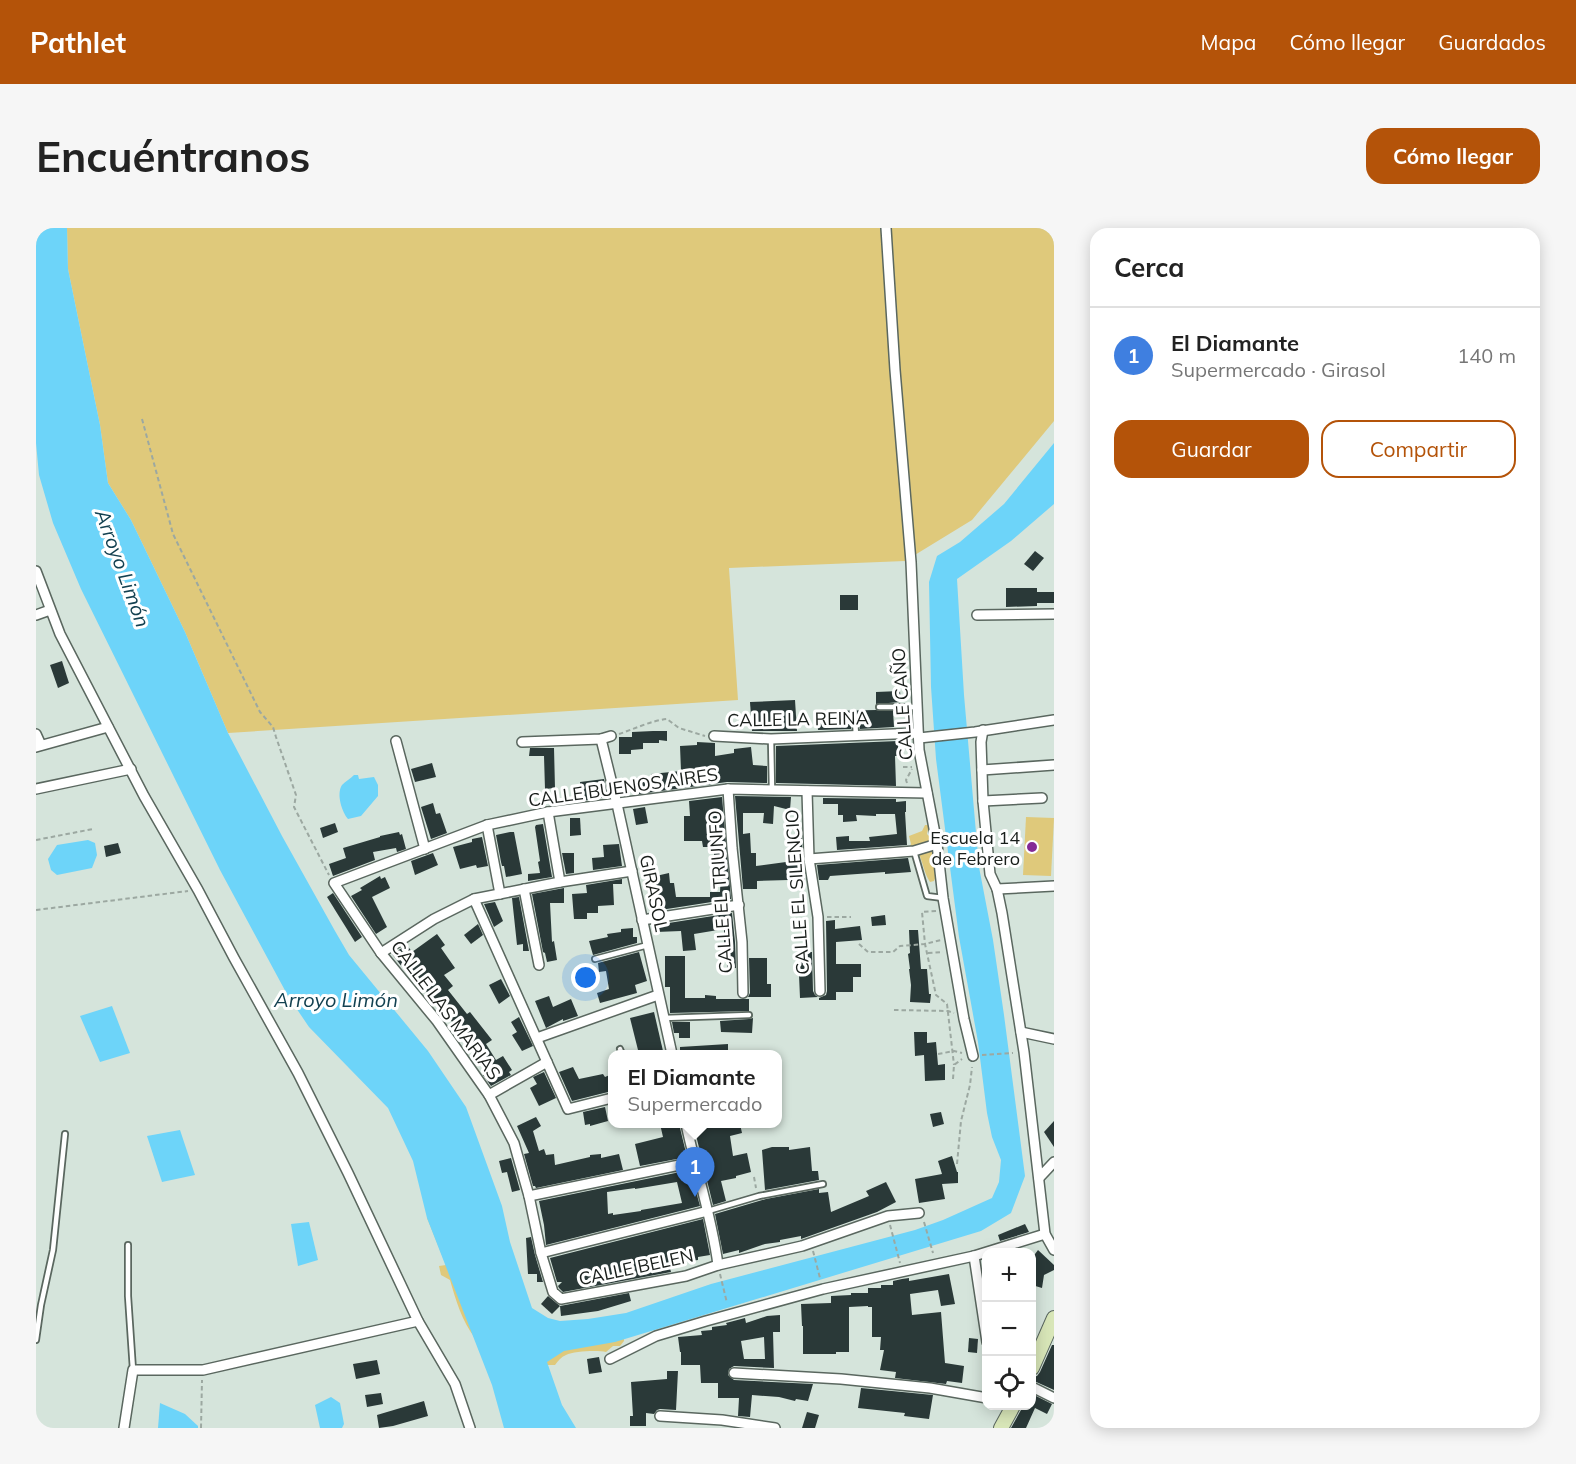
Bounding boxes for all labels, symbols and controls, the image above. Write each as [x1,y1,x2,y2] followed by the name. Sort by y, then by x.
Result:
[30,25,126,60] text: Pathlet
[1201,29,1256,55] text: Mapa
[1289,29,1405,55] text: Cómo llegar
[1438,29,1546,55] text: Guardados
[1366,128,1540,184] button: Cómo llegar
[36,130,310,183] text: Encuéntranos
[1114,251,1184,284] text: Cerca
[1171,329,1299,357] text: El Diamante
[1128,343,1140,368] text: 1
[1457,343,1516,368] text: 140 m
[1171,357,1386,382] text: Supermercado · Girasol
[1114,420,1309,478] button: Guardar
[1321,420,1516,478] button: Compartir
[90,505,156,630] water label: Arroyo Limón
[887,647,917,761] street label: CALLE CAÑO
[727,706,869,732] street label: CALLE LA REINA
[527,762,719,812] street label: CALLE BUENOS AIRES
[780,808,814,976] street label: CALLE EL SILENCIO
[703,810,737,974] street label: CALLE EL TRIUNFO
[930,826,1020,870] place label: Escuela 14 de Febrero
[1025,840,1039,854] marker: Escuela 14 de Febrero
[635,852,673,934] street label: GIRASOL
[386,936,506,1084] street label: CALLE LAS MARIAS
[571,963,600,992] your location
[273,987,398,1012] water label: Arroyo Limón
[608,1050,782,1128] popup
[628,1063,756,1091] text: El Diamante
[628,1091,762,1116] text: Supermercado
[676,1148,714,1197] pin: 1
[576,1244,696,1290] street label: CALLE BELEN
[982,1248,1036,1410] map controls
[982,1248,1036,1302] button: +
[982,1302,1036,1356] button: −
[982,1356,1036,1410] button: locate

